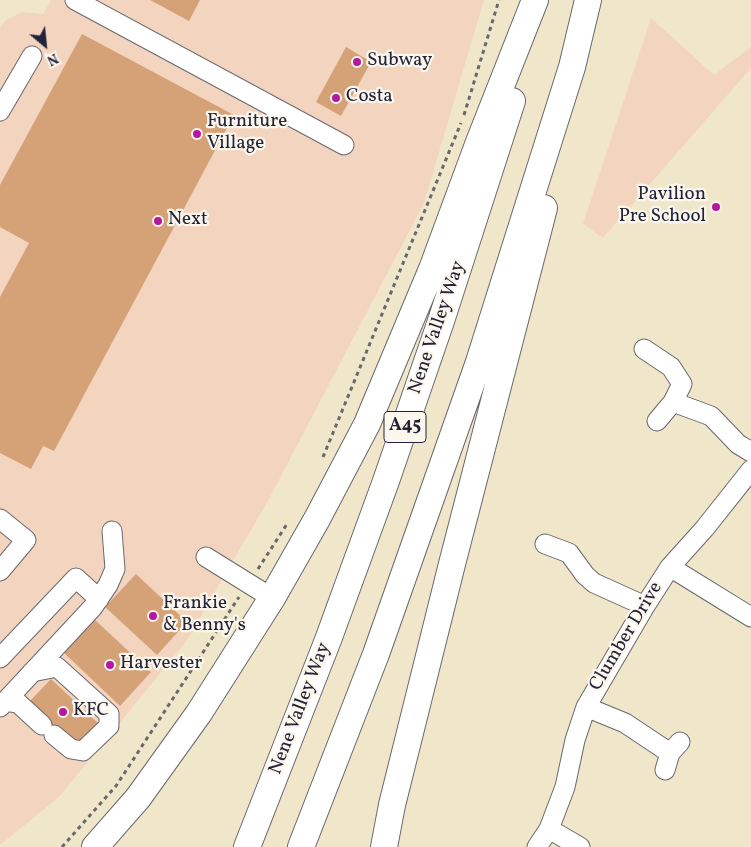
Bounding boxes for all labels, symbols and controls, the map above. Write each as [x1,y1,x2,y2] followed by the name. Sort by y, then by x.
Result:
[20,20,70,70] north arrow
[43,48,61,69] text: N
[367,51,432,73] place label: Subway
[351,56,363,68] marker: Subway
[346,87,393,109] place label: Costa
[330,92,342,104] marker: Costa
[207,112,287,156] place label: Furniture Village
[191,128,203,140] marker: Furniture Village
[619,185,706,229] place label: Pavilion Pre School
[710,201,722,213] marker: Pavilion Pre School
[168,210,208,232] place label: Next
[152,215,164,227] marker: Next
[405,258,471,398] street label: Nene Valley Way
[384,412,426,442] road number: A45
[586,578,668,696] street label: Clumber Drive
[163,594,246,638] place label: Frankie & Benny's
[147,610,159,622] marker: Frankie & Benny's
[265,640,337,778] street label: Nene Valley Way
[120,654,202,676] place label: Harvester
[104,659,116,671] marker: Harvester
[73,701,109,723] place label: KFC
[57,706,69,718] marker: KFC

